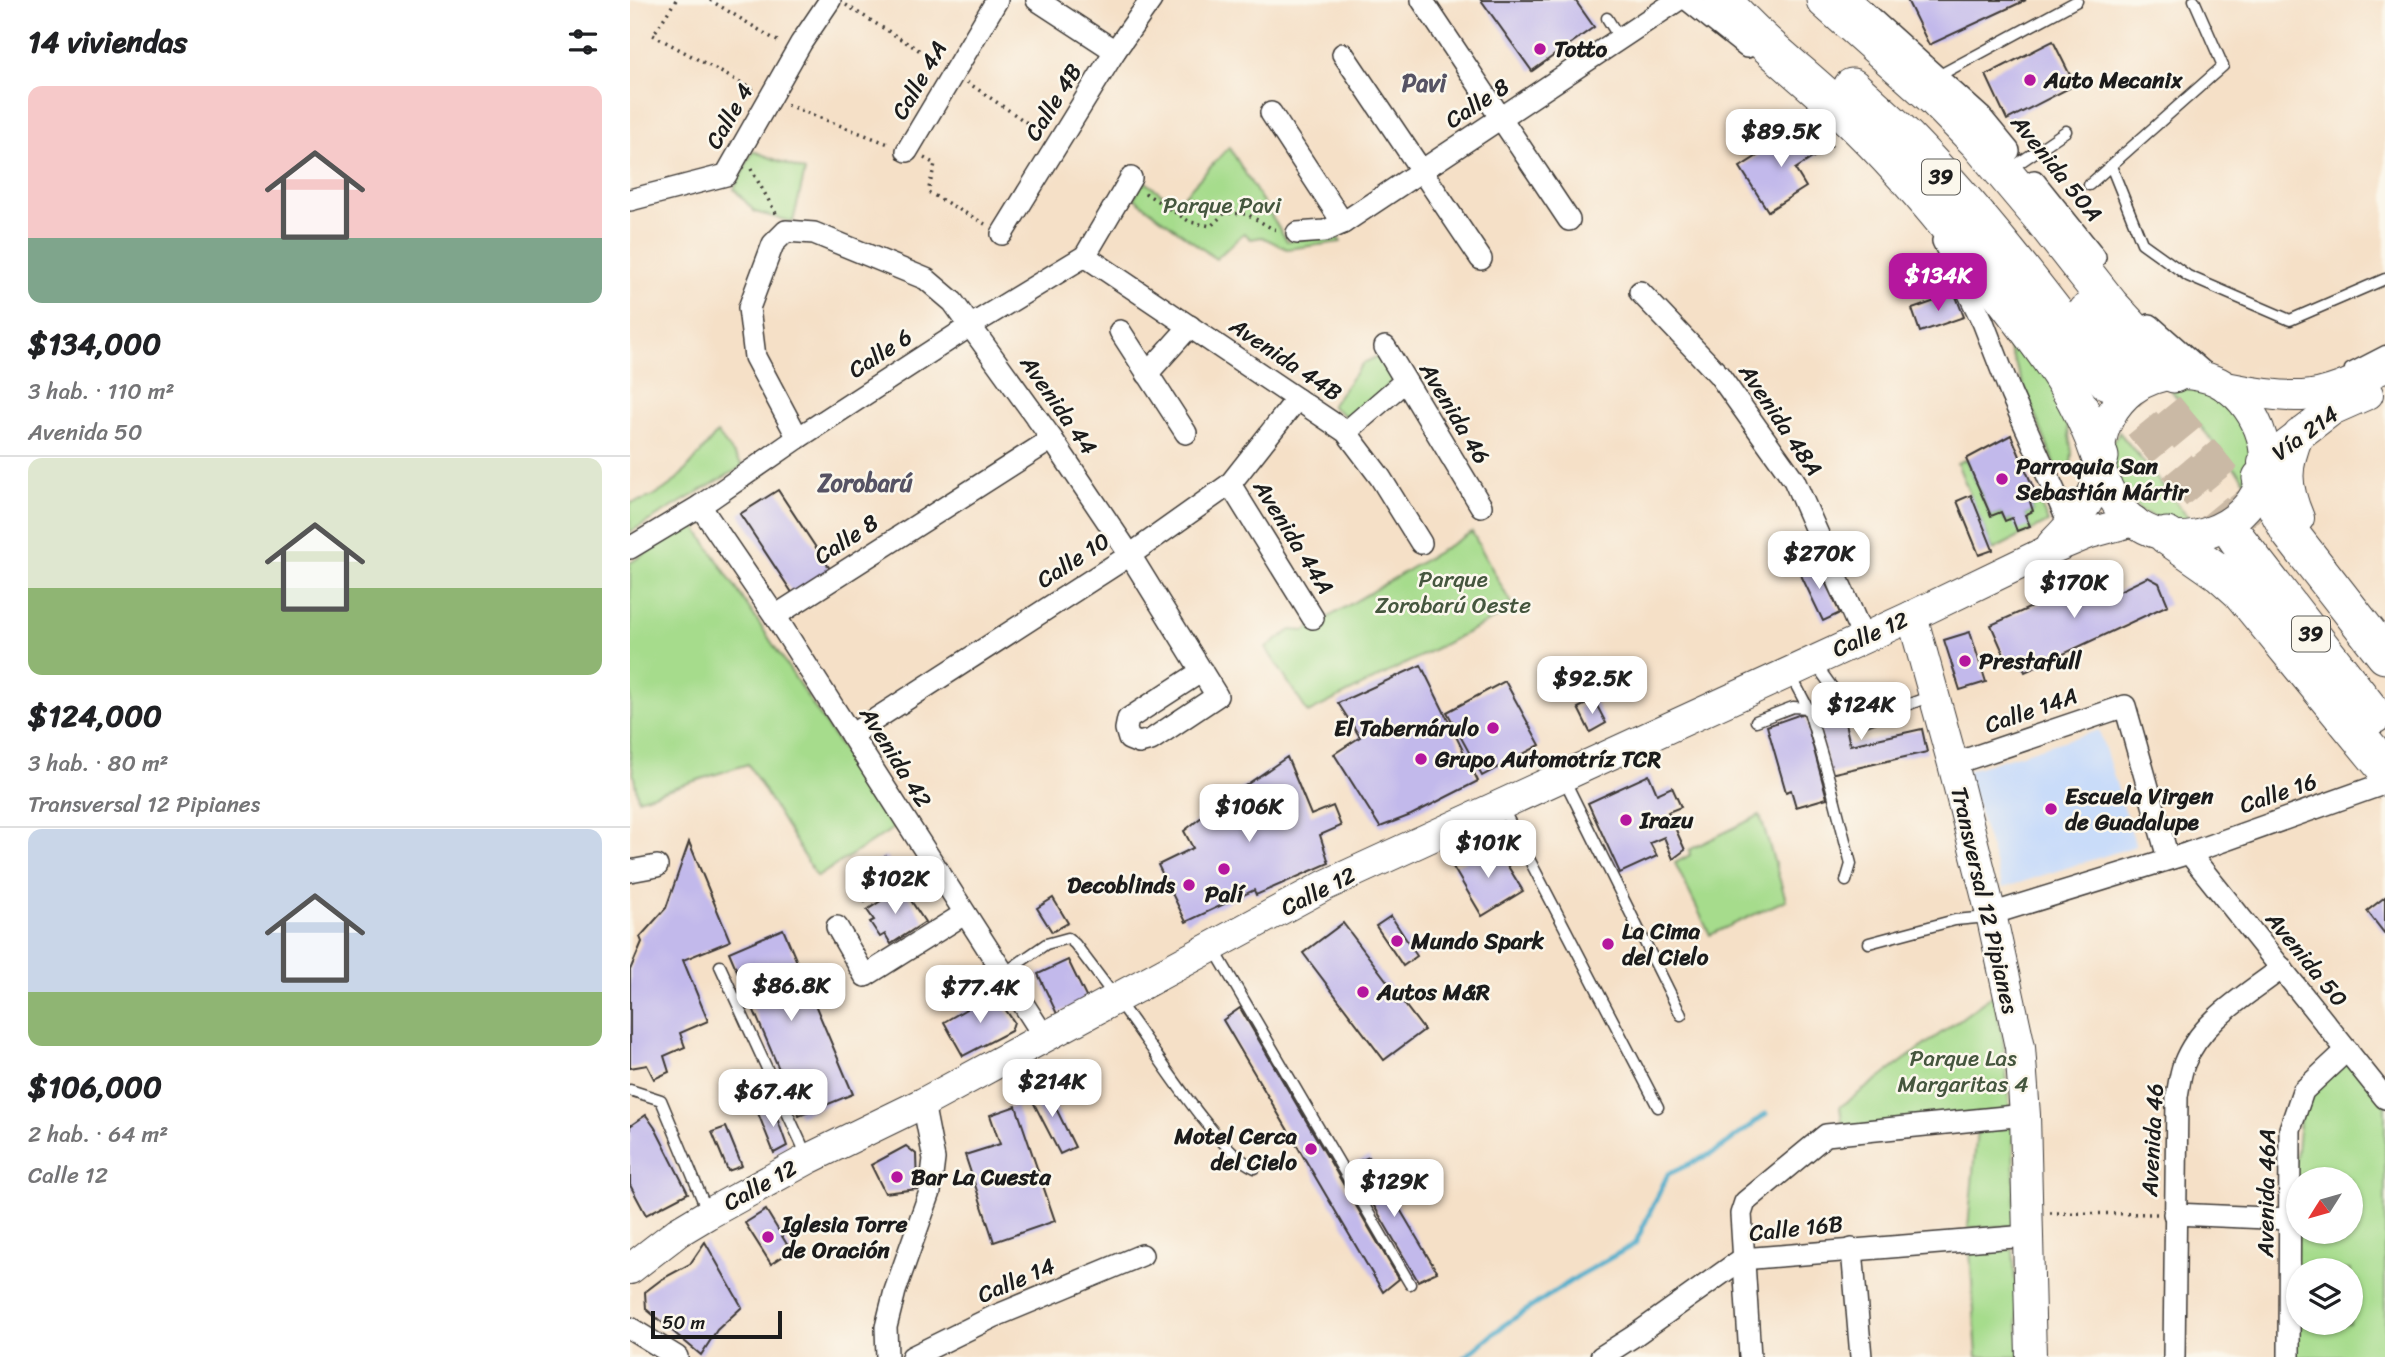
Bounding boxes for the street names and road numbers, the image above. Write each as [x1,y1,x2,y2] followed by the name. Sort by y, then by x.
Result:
[880,33,959,128] street label: Calle 4A
[1013,55,1094,149] street label: Calle 4B
[1436,67,1518,140] street label: Calle 8
[694,75,765,157] street label: Calle 4
[1999,104,2113,232] street label: Avenida 50A
[1922,160,1960,194] road number: 39
[1220,306,1351,413] street label: Avenida 44B
[840,317,921,390] street label: Calle 6
[1008,346,1108,464] street label: Avenida 44
[1407,353,1501,472] street label: Avenida 46
[1727,354,1834,485] street label: Avenida 48A
[2263,395,2348,472] street label: Vía 214
[1241,470,1345,603] street label: Avenida 44A
[805,503,887,576] street label: Calle 8
[1028,521,1118,600] street label: Calle 10
[1825,599,1915,669] street label: Calle 12
[2292,616,2330,652] road number: 39
[1979,675,2083,746] street label: Calle 14A
[848,697,943,816] street label: Avenida 42
[2234,761,2323,826] street label: Calle 16
[1938,782,2031,1018] street label: Transversal 12 Pipianes
[1273,855,1363,928] street label: Calle 12
[2254,901,2359,1017] street label: Avenida 50
[2129,1082,2176,1199] street label: Avenida 46
[2245,1128,2288,1259] street label: Avenida 46A
[715,1148,805,1223] street label: Calle 12
[1747,1203,1845,1254] street label: Calle 16B
[971,1246,1062,1315] street label: Calle 14

